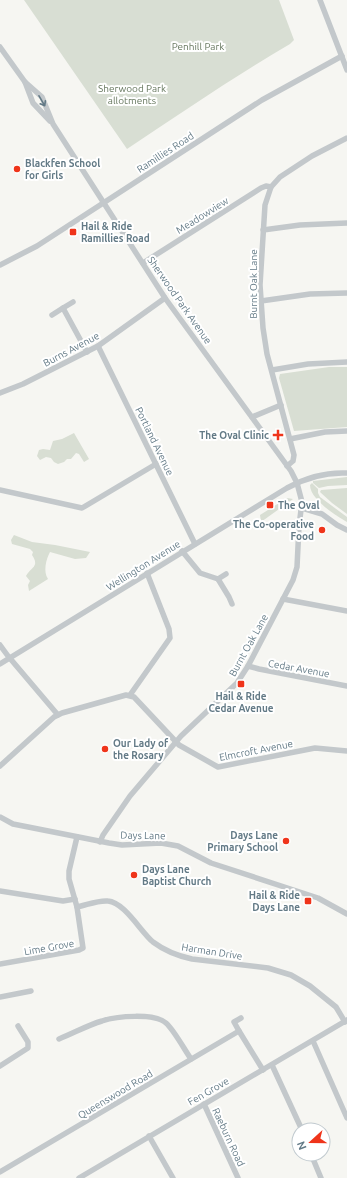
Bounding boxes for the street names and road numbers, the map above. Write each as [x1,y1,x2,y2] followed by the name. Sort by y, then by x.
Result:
[135,130,196,175] street label: Ramillies Road
[174,195,231,236] street label: Meadowview
[248,249,259,319] street label: Burnt Oak Lane
[145,255,214,346] street label: Sherwood Park Avenue
[41,330,101,369] street label: Burns Avenue
[133,405,176,477] street label: Portland Avenue
[104,538,182,593] street label: Wellington Avenue
[227,612,270,678] street label: Burnt Oak Lane
[267,658,331,679] street label: Cedar Avenue
[218,738,294,763] street label: Elmcroft Avenue
[120,830,166,841] street label: Days Lane
[23,938,75,957] street label: Lime Grove
[181,941,243,962] street label: Harman Drive
[76,1068,155,1121] street label: Queenswood Road
[186,1075,231,1108] street label: Fen Grove
[210,1106,247,1168] street label: Raeburn Road

